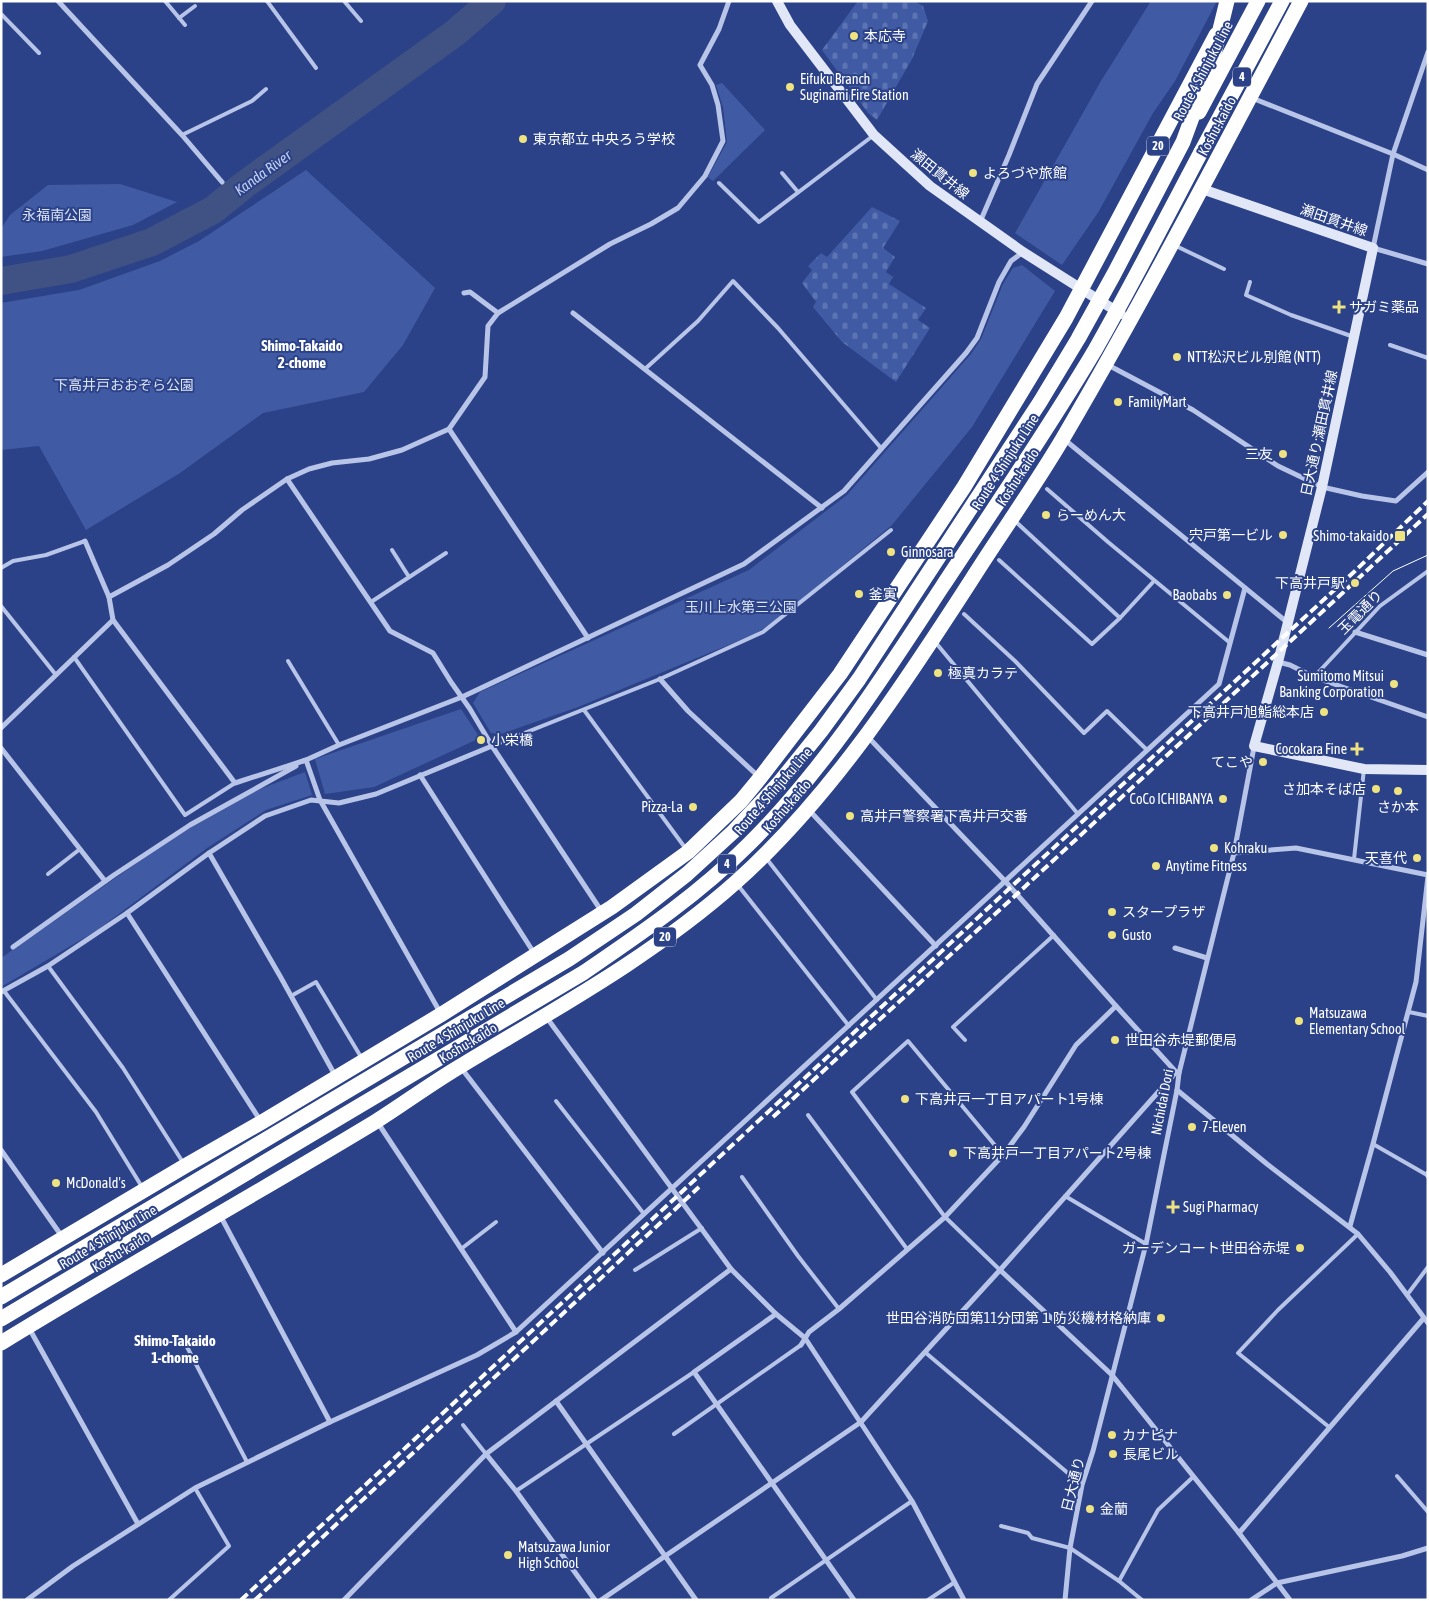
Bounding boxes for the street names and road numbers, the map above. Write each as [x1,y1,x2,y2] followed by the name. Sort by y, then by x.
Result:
[1170,19,1236,123] street label: Route 4 Shinjuku Line
[1233,68,1251,86] road number: 4
[1195,94,1239,158] street label: Koshu-kaido
[1147,136,1169,156] road number: 20
[908,146,972,202] street label: 瀬田貫井線
[1298,201,1370,239] street label: 瀬田貫井線
[1298,368,1340,498] street label: 日大通り;瀬田貫井線
[968,411,1042,513] street label: Route 4 Shinjuku Line
[994,446,1042,508] street label: Koshu-kaido
[1335,587,1385,637] street label: 玉電通り
[731,744,815,838] street label: Route 4 Shinjuku Line
[760,777,814,835] street label: Koshu-kaido
[718,854,736,874] road number: 4
[654,928,676,946] road number: 20
[405,995,507,1065] street label: Route 4 Shinjuku Line
[436,1020,500,1066] street label: Koshu-kaido
[1148,1068,1176,1136] street label: Nichidai Dori
[57,1202,159,1272] street label: Route 4 Shinjuku Line
[89,1229,153,1275] street label: Koshu-kaido
[1058,1455,1088,1513] street label: 日大通り

